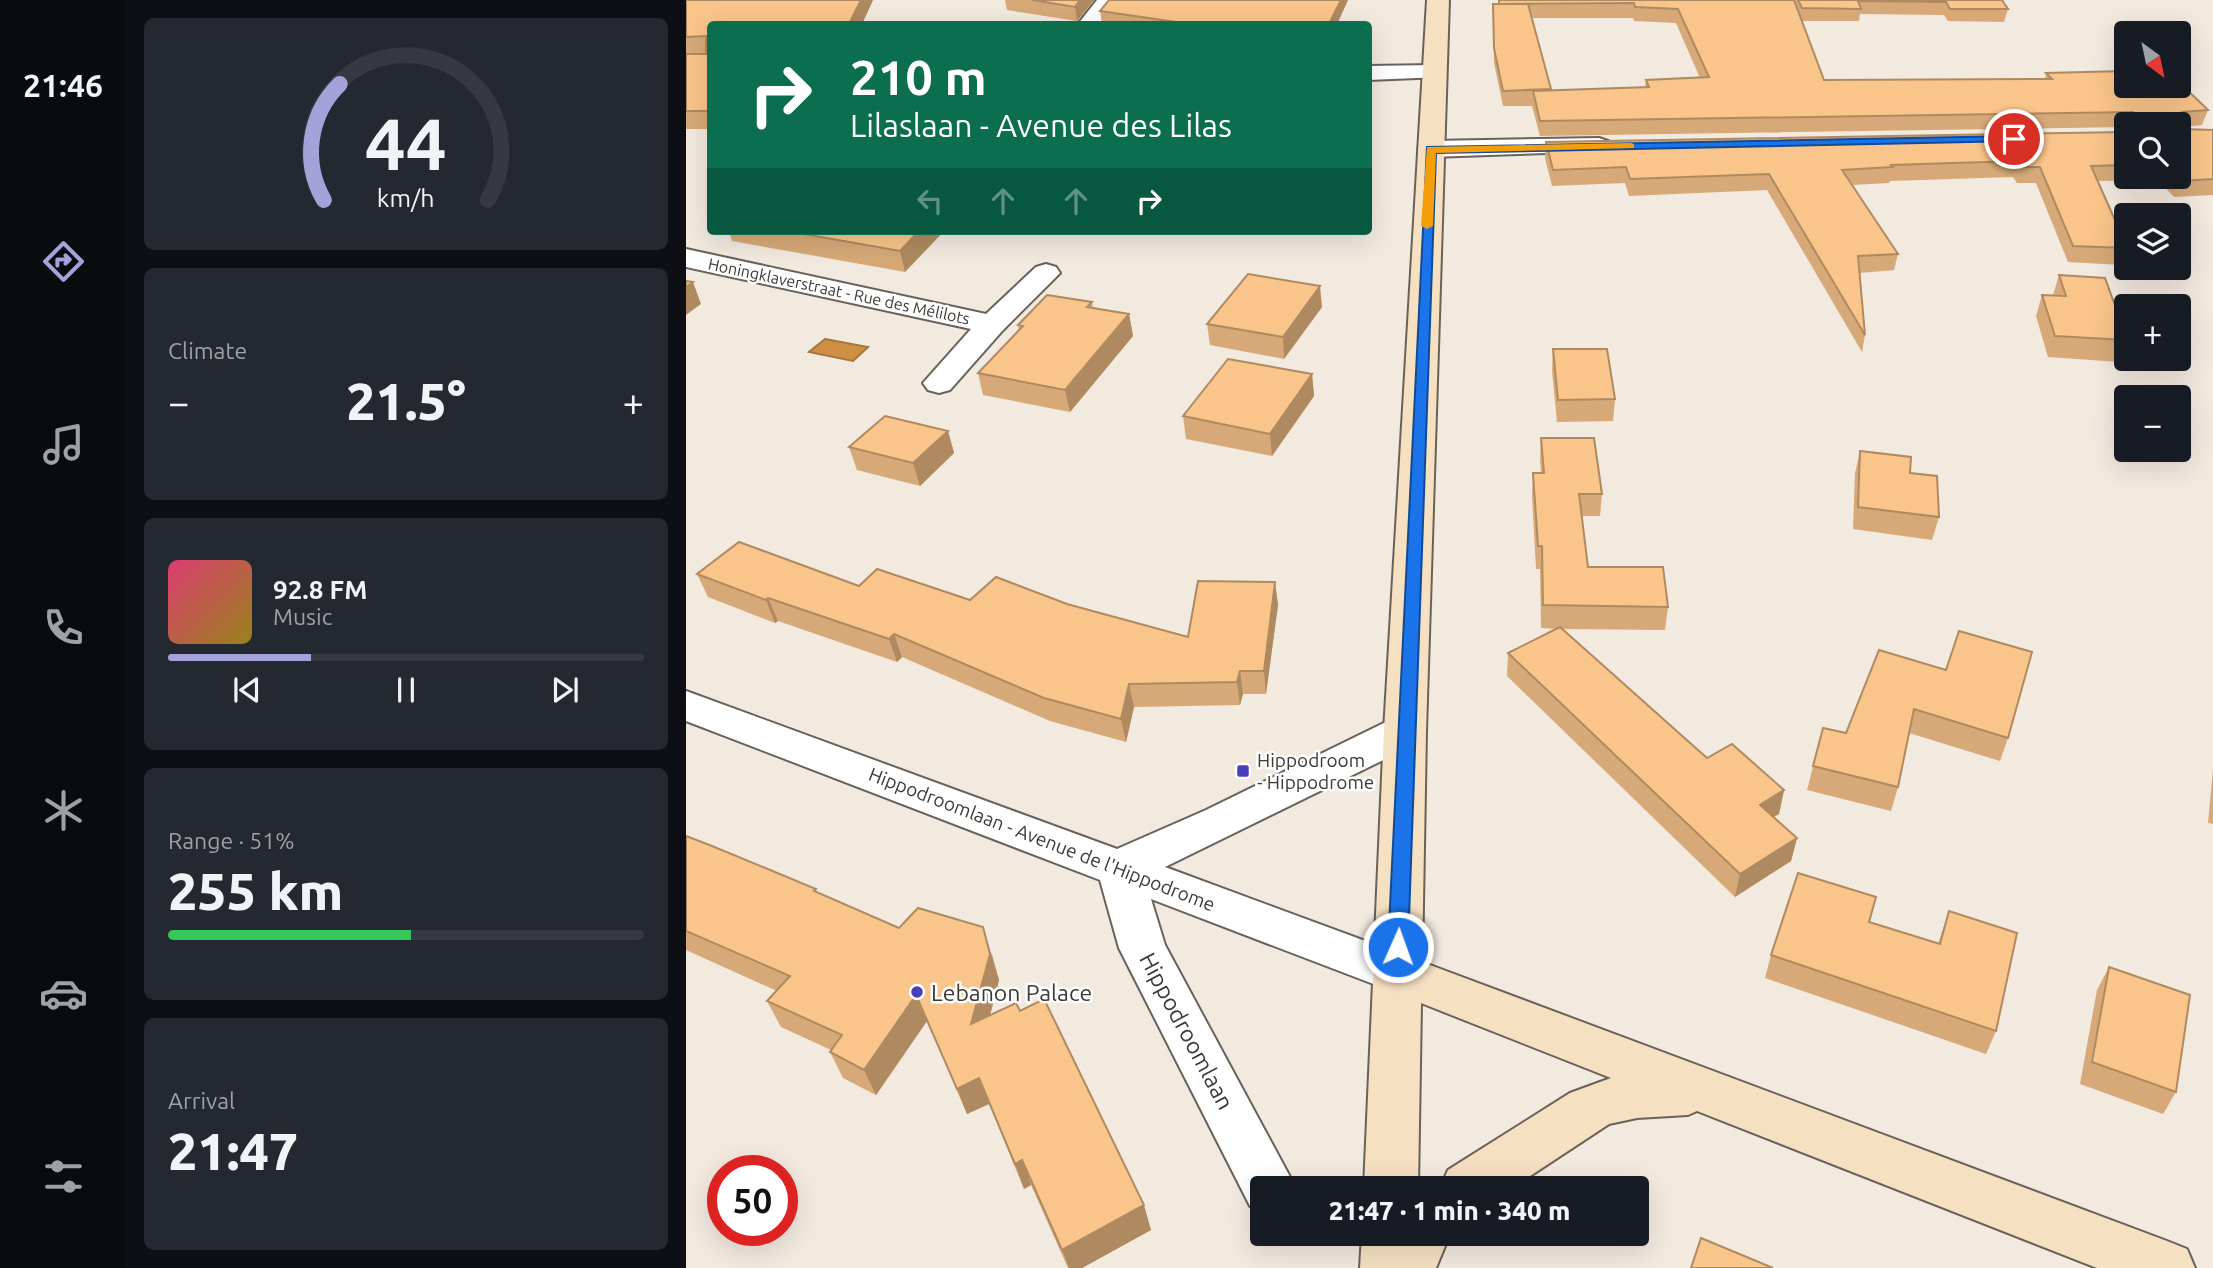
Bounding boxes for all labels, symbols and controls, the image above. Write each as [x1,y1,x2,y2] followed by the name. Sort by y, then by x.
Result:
[2114,21,2191,98] north arrow
[2114,21,2191,462] map controls
[735,49,826,140] icon: right
[850,49,987,104] text: 210 m
[23,67,103,103] text: 21:46
[365,102,447,184] text: 44
[850,107,1232,143] text: Lilaslaan - Avenue des Lilas
[1984,109,2044,169] pin
[2114,112,2191,189] button: search
[1995,120,2033,158] icon: arrive
[911,182,949,220] icon: left
[984,182,1022,220] icon: ahead
[1057,182,1095,220] icon: ahead
[1130,182,1168,220] icon: right
[377,184,435,212] text: km/h
[2114,203,2191,280] button: layers
[39,237,88,286] icon: directions
[707,254,972,328] street label: Honingklaverstraat - Rue des Mélilots
[2114,294,2191,371] button: +
[168,338,247,363] text: Climate
[346,372,466,430] text: 21.5°
[168,381,189,423] text: −
[623,381,644,423] text: +
[2114,385,2191,462] button: −
[39,420,88,469] icon: music
[273,575,367,604] text: 92.8 FM
[39,603,88,652] icon: phone
[273,604,332,629] text: Music
[228,671,266,709] icon: previous
[387,671,425,709] icon: pause
[546,671,584,709] icon: next
[1257,749,1374,793] place label: Hippodroom - Hippodrome
[866,763,1218,915] street label: Hippodroomlaan - Avenue de l'Hippodrome
[1235,763,1251,779] marker: Hippodroom - Hippodrome
[39,786,88,835] icon: climate
[168,828,295,853] text: Range · 51%
[168,862,343,920] text: 255 km
[1361,910,1435,984] position arrow
[1135,948,1239,1114] street label: Hippodroomlaan
[39,969,88,1018] icon: car
[931,980,1092,1005] place label: Lebanon Palace
[909,984,925,1000] marker: Lebanon Palace
[168,1088,235,1113] text: Arrival
[168,1122,298,1180] text: 21:47
[39,1152,88,1201] icon: filters
[707,1155,798,1246] speed limit sign: 50
[1329,1196,1570,1225] text: 21:47 · 1 min · 340 m

